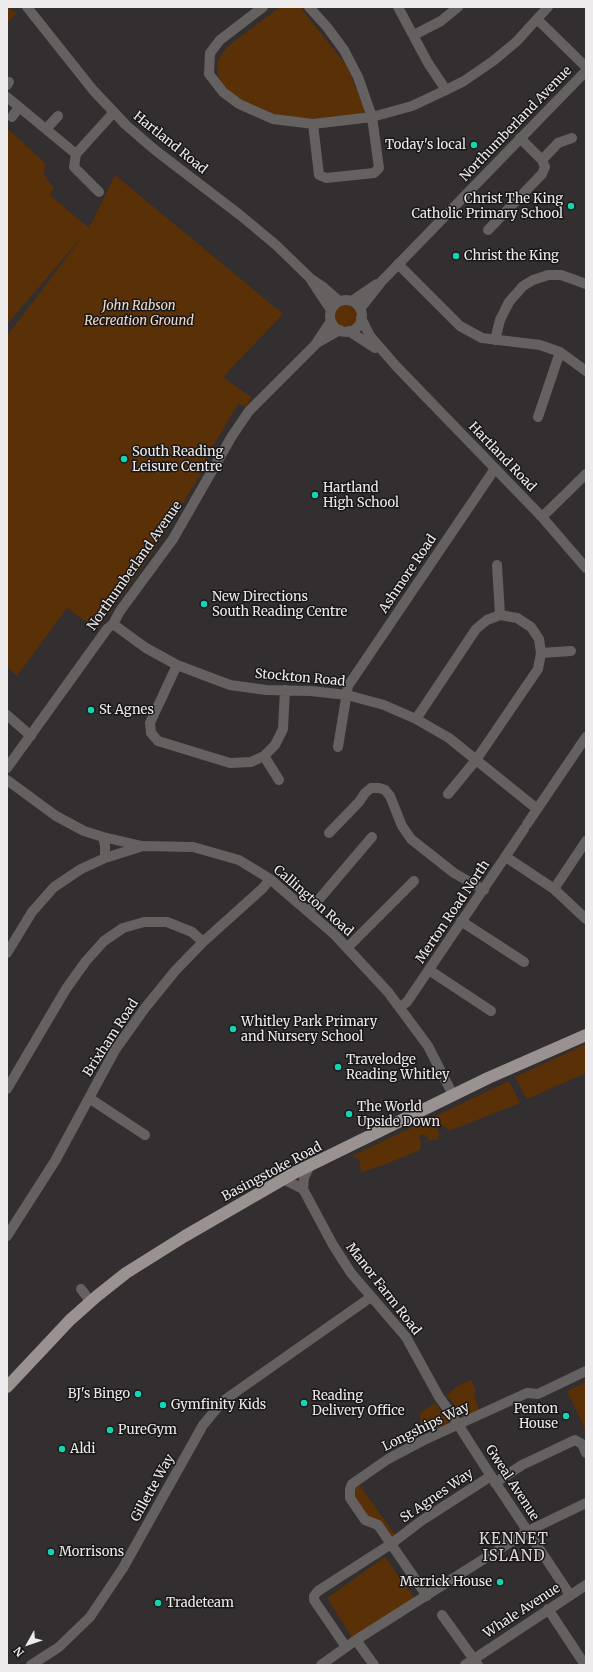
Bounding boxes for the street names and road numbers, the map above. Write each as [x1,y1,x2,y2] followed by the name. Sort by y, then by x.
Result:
[457,63,575,185] street label: Northumberland Avenue
[130,109,210,177] street label: Hartland Road
[465,419,539,495] street label: Hartland Road
[84,498,186,634] street label: Northumberland Avenue
[376,532,440,616] street label: Ashmore Road
[254,666,346,690] street label: Stockton Road
[413,857,493,967] street label: Merton Road North
[270,862,356,940] street label: Callington Road
[80,996,142,1080] street label: Brixham Road
[219,1139,325,1205] street label: Basingstoke Road
[342,1240,424,1338] street label: Manor Farm Road
[380,1399,472,1455] street label: Longships Way
[482,1442,542,1524] street label: Gweal Avenue
[128,1451,178,1525] street label: Gillette Way
[398,1466,476,1526] street label: St Agnes Way
[481,1580,563,1642] street label: Whale Avenue

